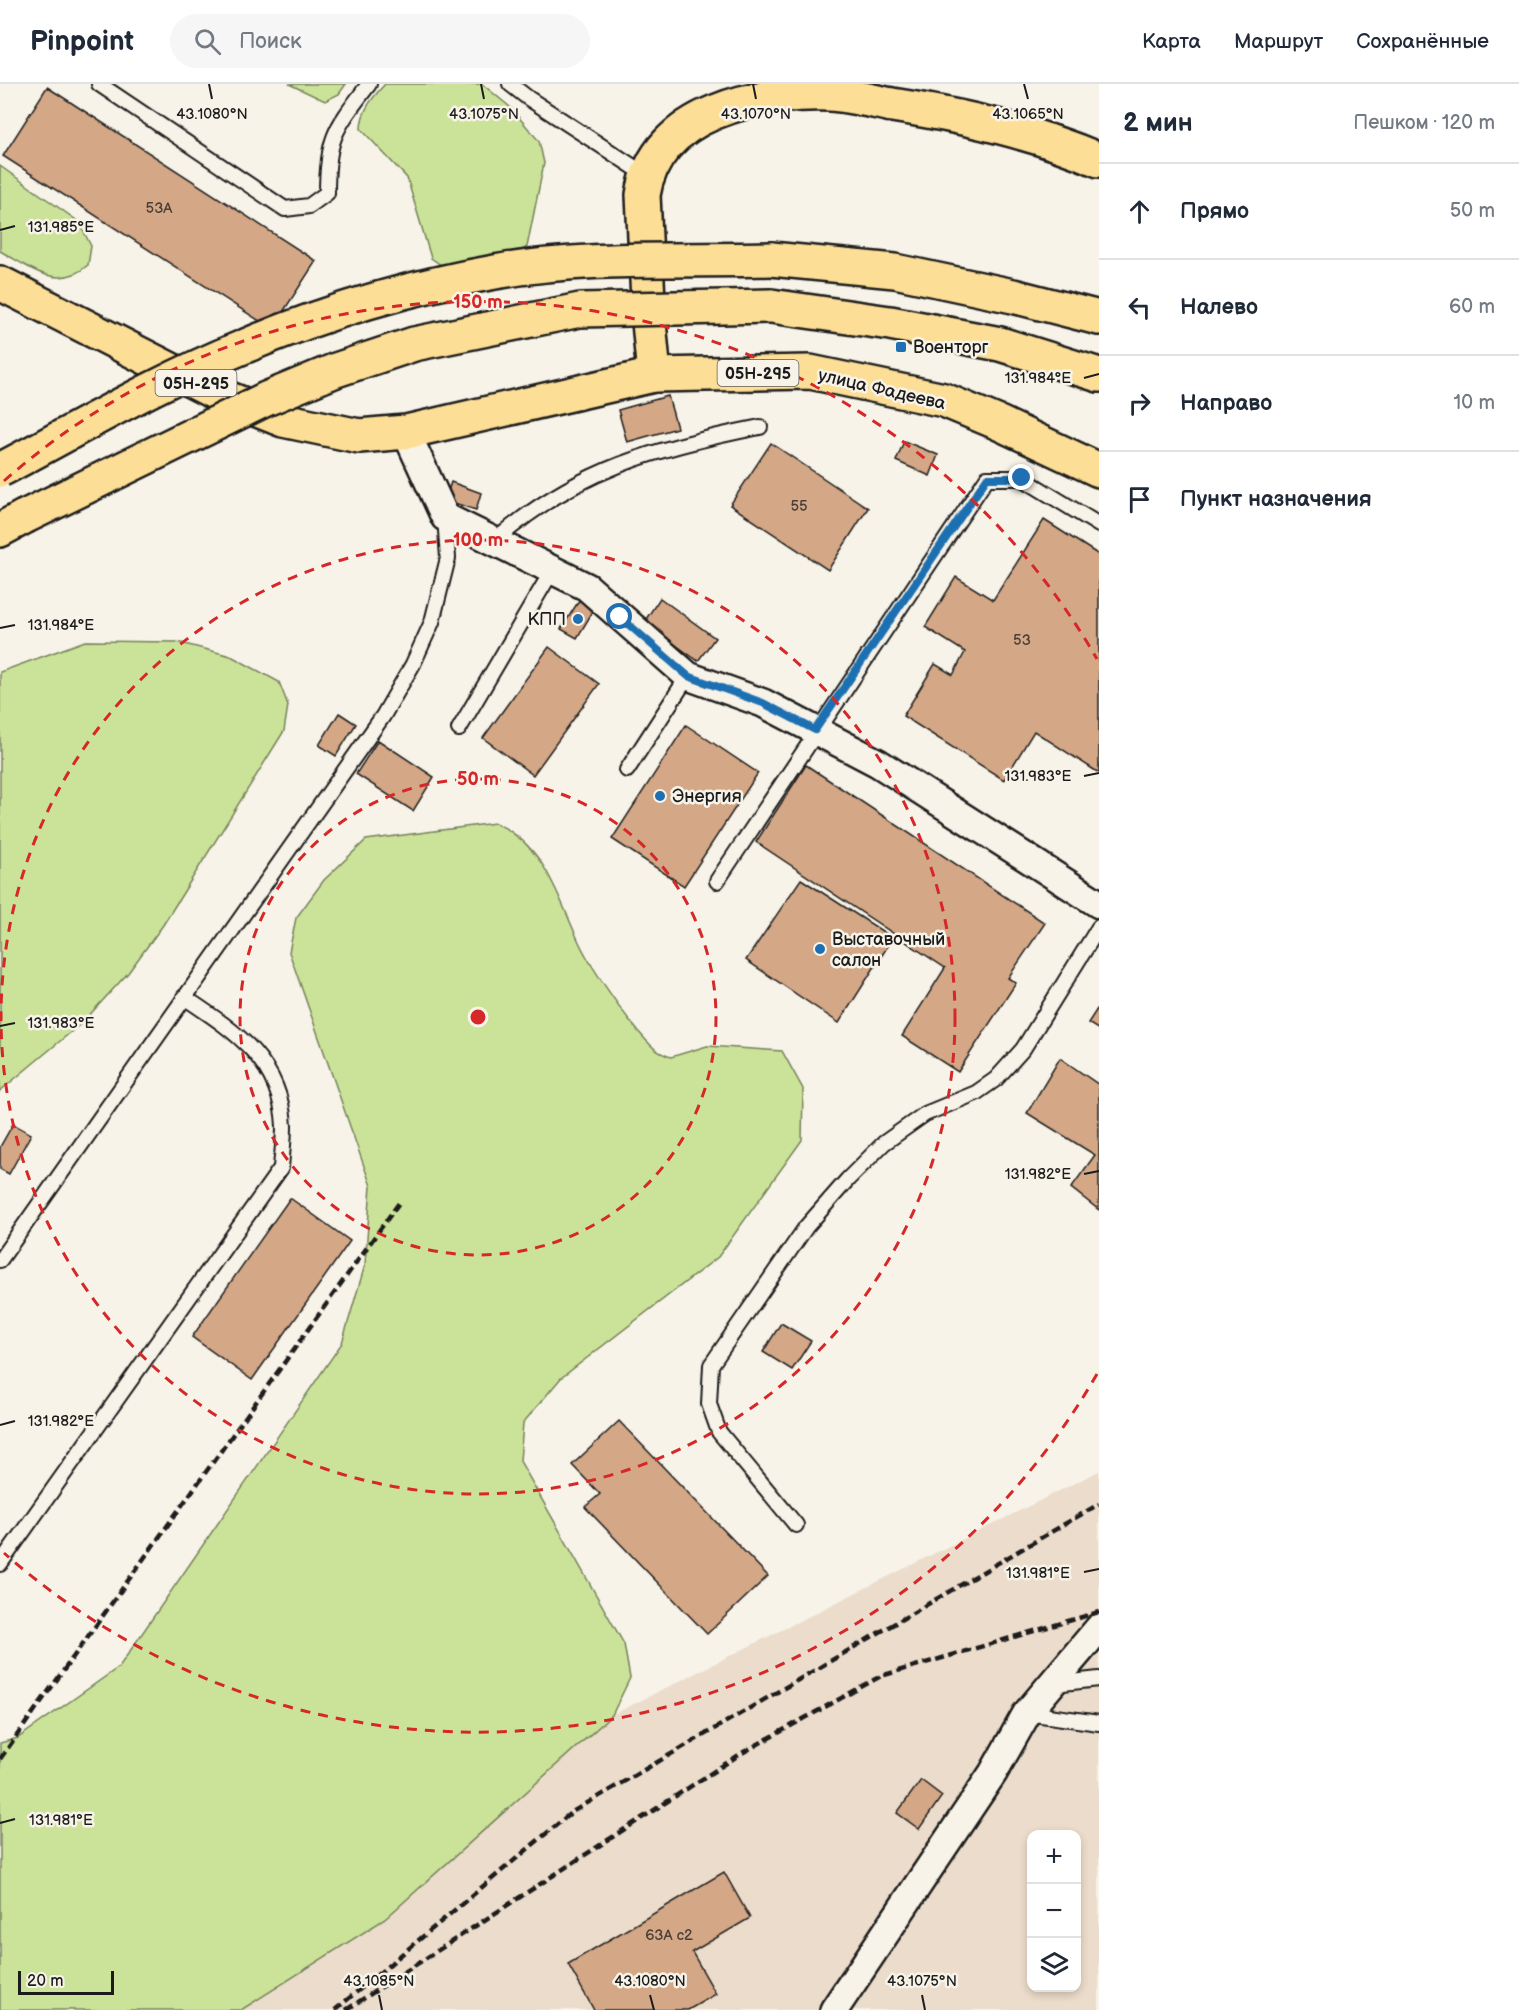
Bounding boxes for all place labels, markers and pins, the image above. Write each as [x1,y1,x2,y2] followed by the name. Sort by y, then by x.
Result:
[913,337,989,358] place label: Военторг
[894,340,908,354] marker: Военторг
[527,609,566,630] place label: КПП
[571,612,585,626] marker: КПП
[672,786,742,807] place label: Энергия
[653,789,667,803] marker: Энергия
[832,929,945,971] place label: Выставочный салон
[813,942,827,956] marker: Выставочный салон
[468,1007,488,1027] centre of rings

